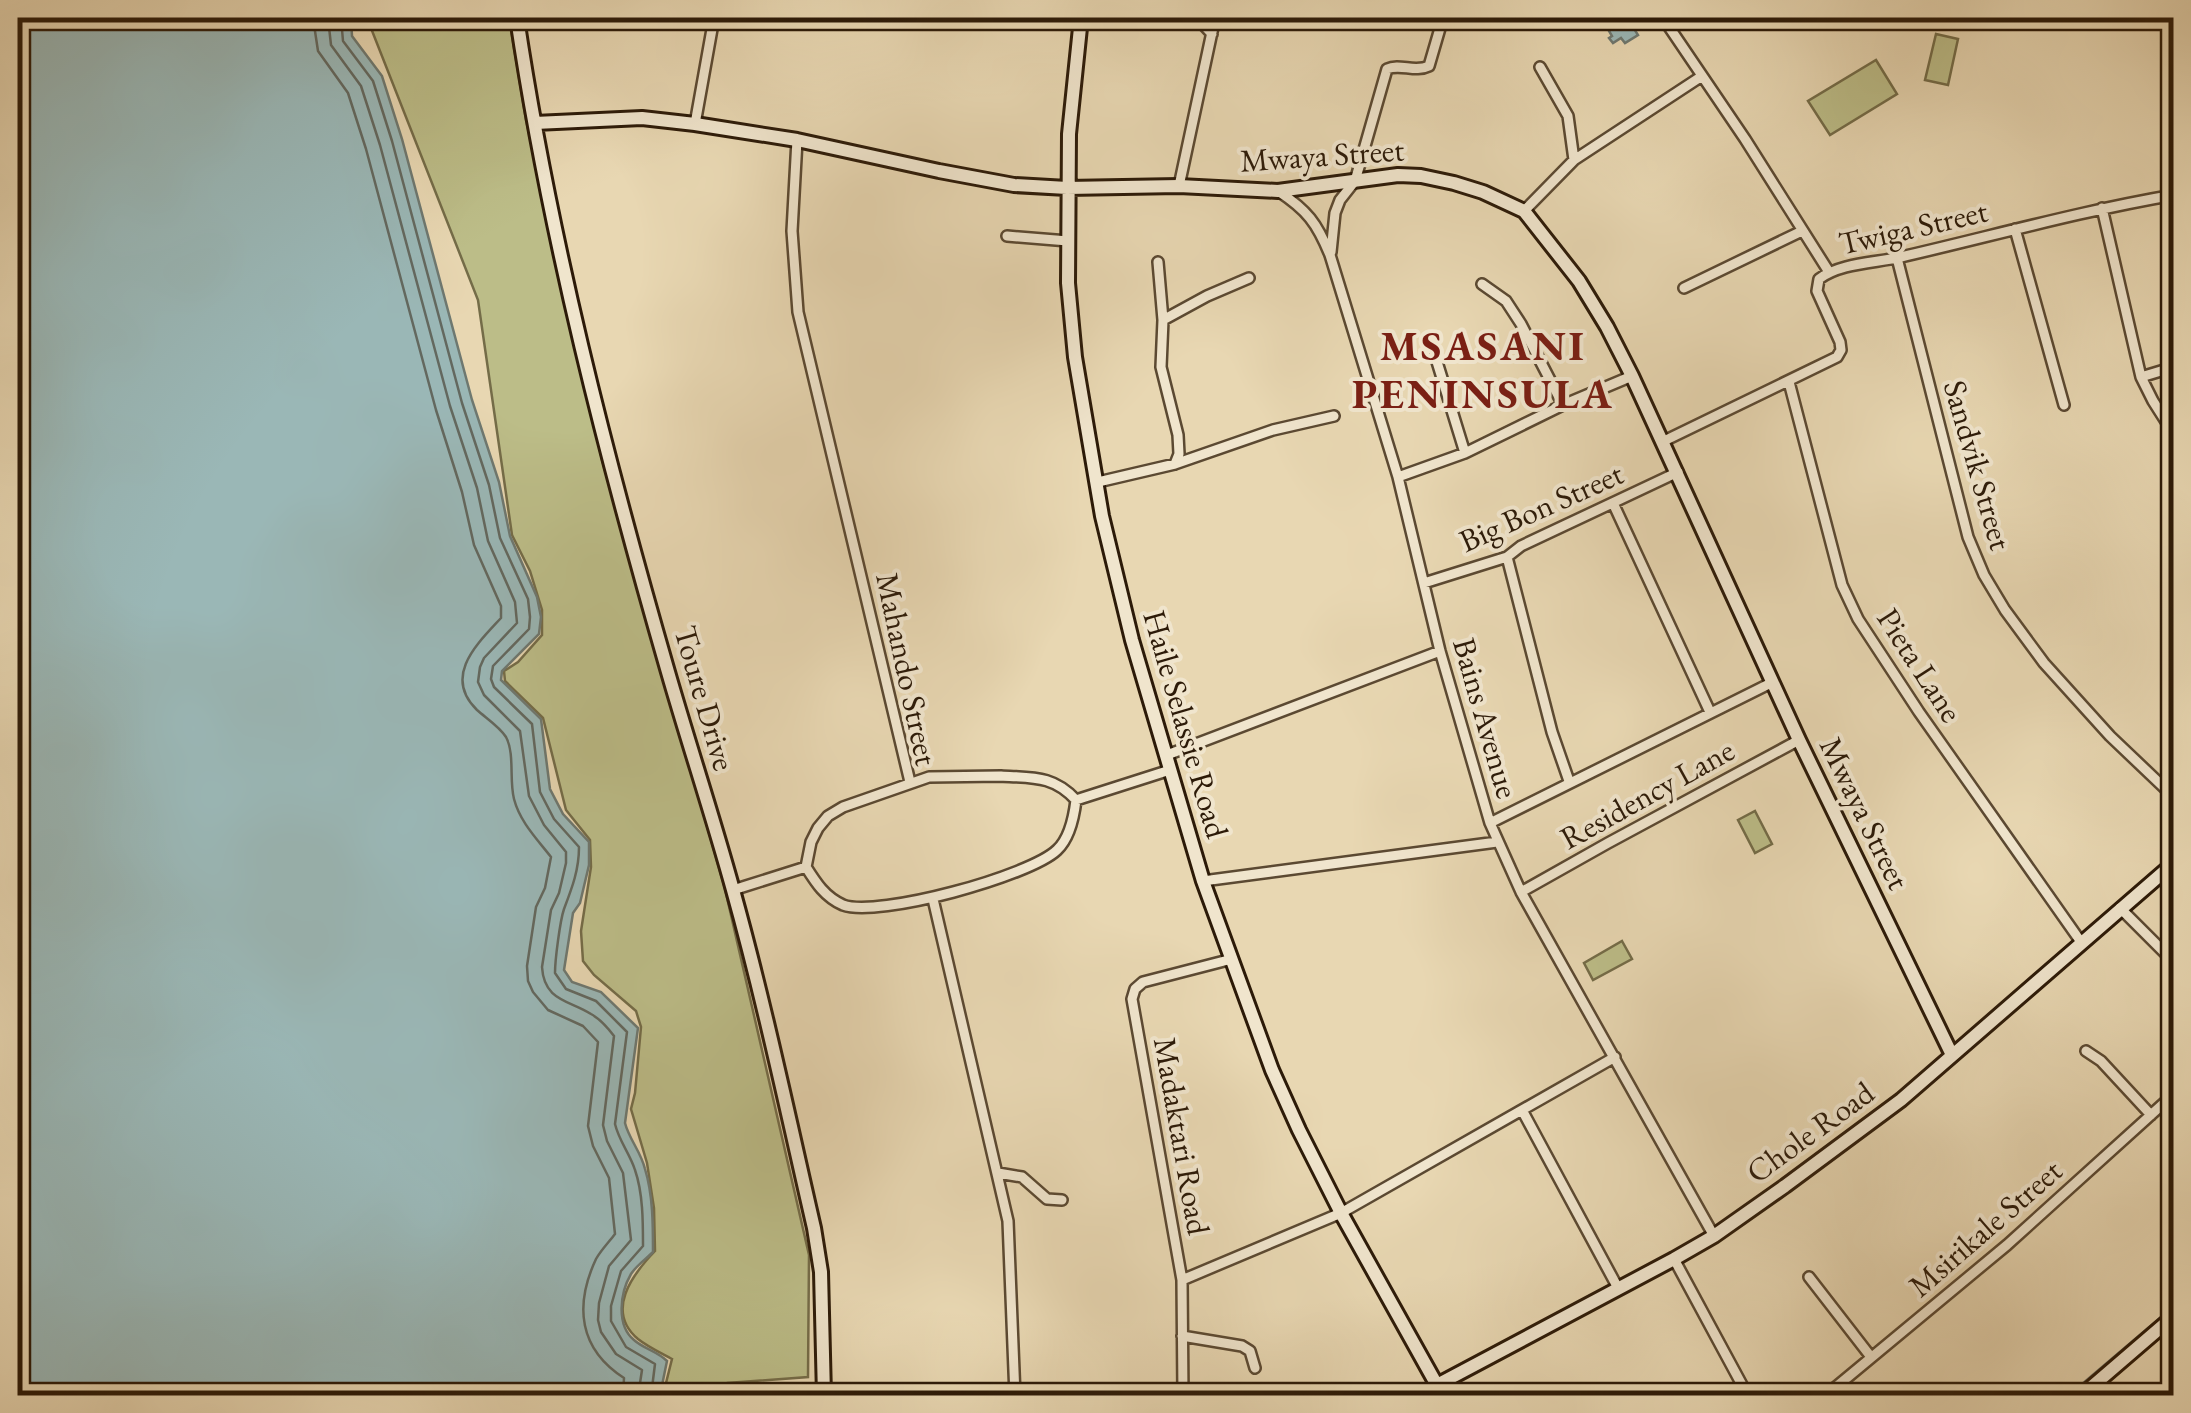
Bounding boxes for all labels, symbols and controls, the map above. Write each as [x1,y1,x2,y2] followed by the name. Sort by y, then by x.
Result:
[1239,128,1405,182] street label: Mwaya Street
[1835,190,1991,264] street label: Twiga Street
[1352,318,1614,421] district label: MSASANI PENINSULA
[1934,375,2022,555] street label: Sandvik Street
[1452,452,1630,562] street label: Big Bon Street
[866,569,948,769] street label: Mahando Street
[1868,600,1972,730] street label: Pieta Lane
[1133,605,1239,844] street label: Haile Selassie Road
[664,621,746,775] street label: Toure Drive
[1443,633,1529,803] street label: Bains Avenue
[1553,729,1741,859] street label: Residency Lane
[1810,730,1920,896] street label: Mwaya Street
[1144,1034,1220,1239] street label: Madaktari Road
[1738,1071,1883,1193] street label: Chole Road
[1899,1150,2071,1306] street label: Msirikale Street

